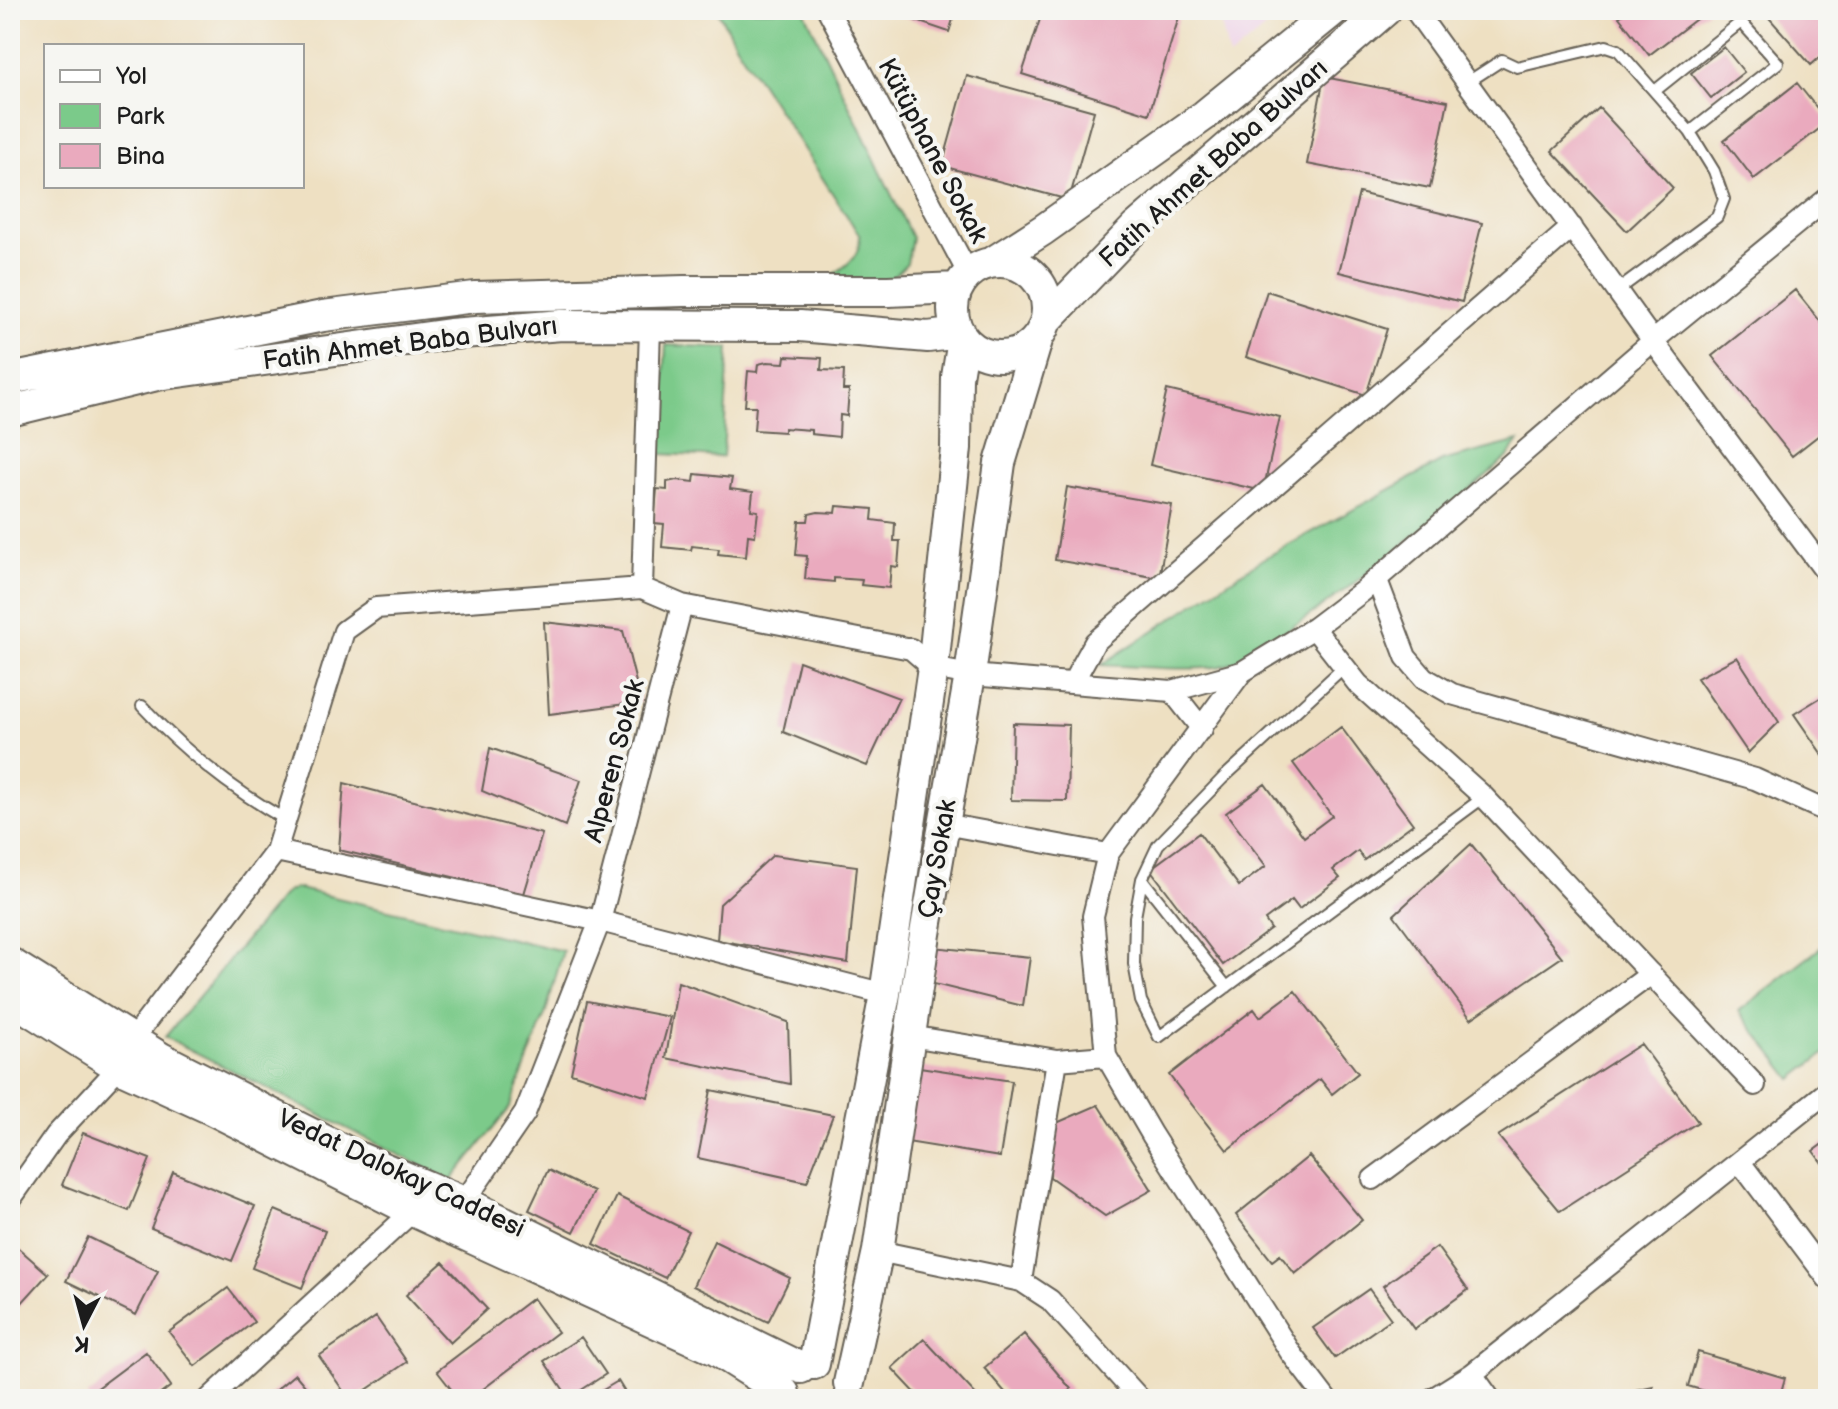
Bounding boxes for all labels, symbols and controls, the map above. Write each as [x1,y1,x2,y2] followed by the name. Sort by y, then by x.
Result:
[44,44,304,188] legend
[870,53,994,249] street label: Kütüphane Sokak
[1093,53,1335,275] street label: Fatih Ahmet Baba Bulvarı
[115,62,147,91] text: Yol
[116,102,164,131] text: Park
[116,142,165,171] text: Bina
[261,311,559,377] street label: Fatih Ahmet Baba Bulvarı
[578,676,652,846] street label: Alperen Sokak
[912,797,964,921] street label: Çay Sokak
[272,1103,530,1245] street label: Vedat Dalokay Caddesi
[44,1285,124,1365] north arrow
[73,1329,91,1358] text: K

